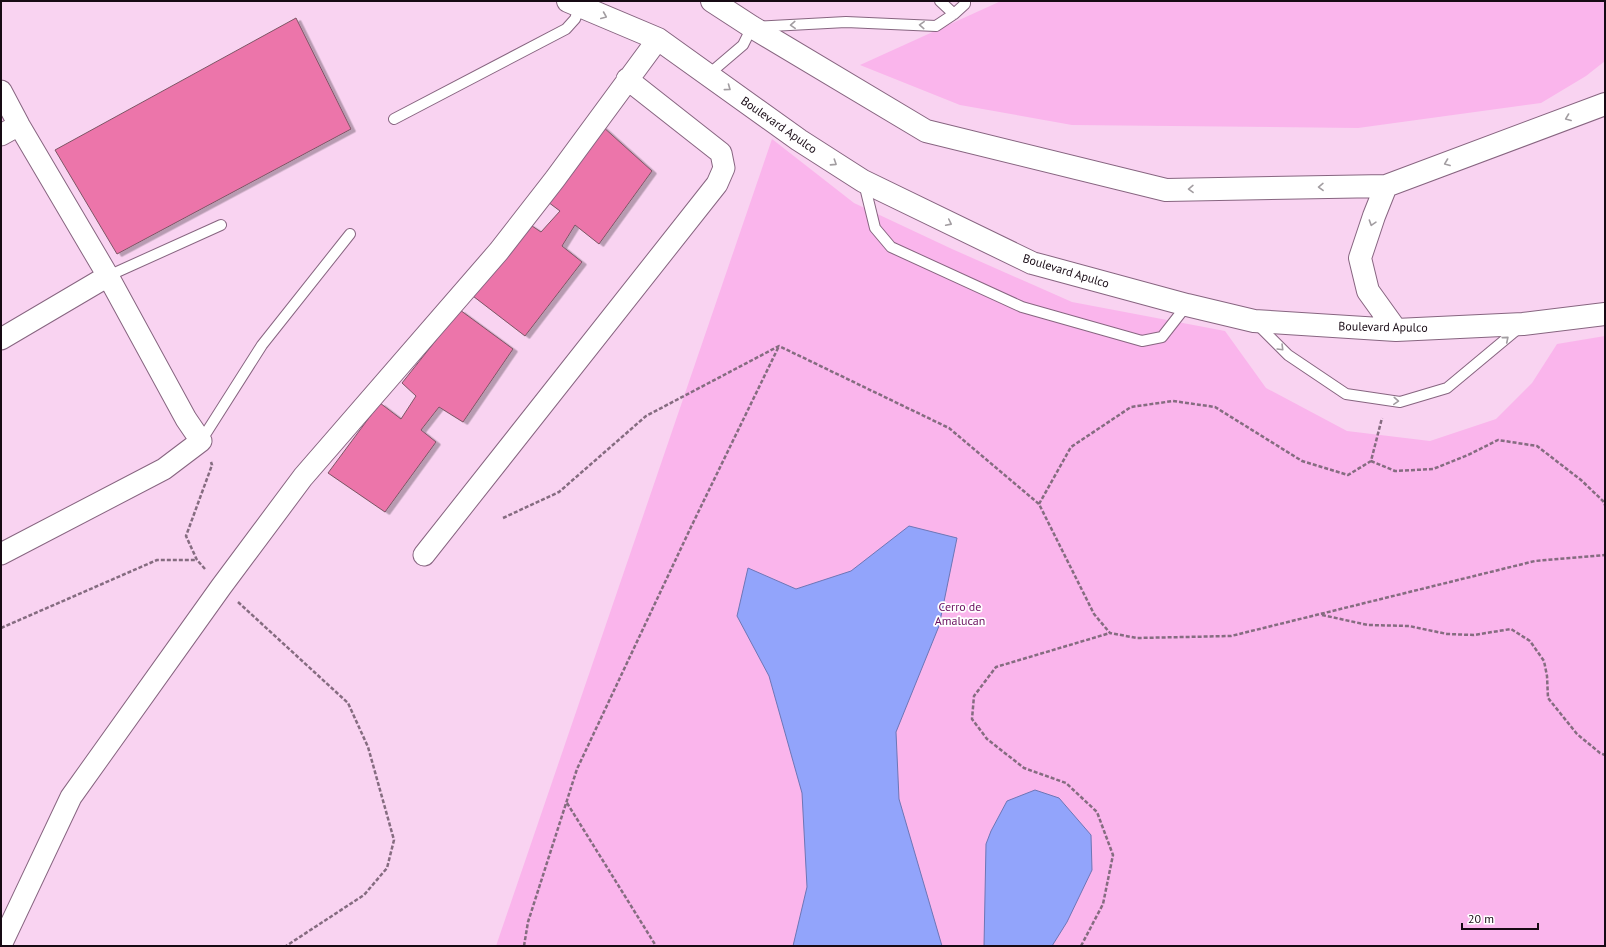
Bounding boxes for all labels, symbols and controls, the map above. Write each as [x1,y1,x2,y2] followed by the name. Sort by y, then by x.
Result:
[599,11,607,19] one-way arrow
[790,21,796,29] one-way arrow
[919,21,925,30] one-way arrow
[723,83,730,90] one-way arrow
[738,93,820,156] street label: Boulevard Apulco
[1565,113,1572,121] one-way arrow
[830,158,837,165] one-way arrow
[1443,159,1450,167] one-way arrow
[1318,183,1324,191] one-way arrow
[1188,185,1194,194] one-way arrow
[945,218,952,226] one-way arrow
[1368,219,1376,226] one-way arrow
[1021,250,1111,291] street label: Boulevard Apulco
[1338,318,1428,335] street label: Boulevard Apulco
[1501,336,1508,343] one-way arrow
[1276,343,1284,351] one-way arrow
[1393,396,1399,405] one-way arrow
[935,599,985,628] park label: Cerro de Amalucan
[1462,905,1538,931] scale bar
[1468,911,1494,926] text: 20 m

